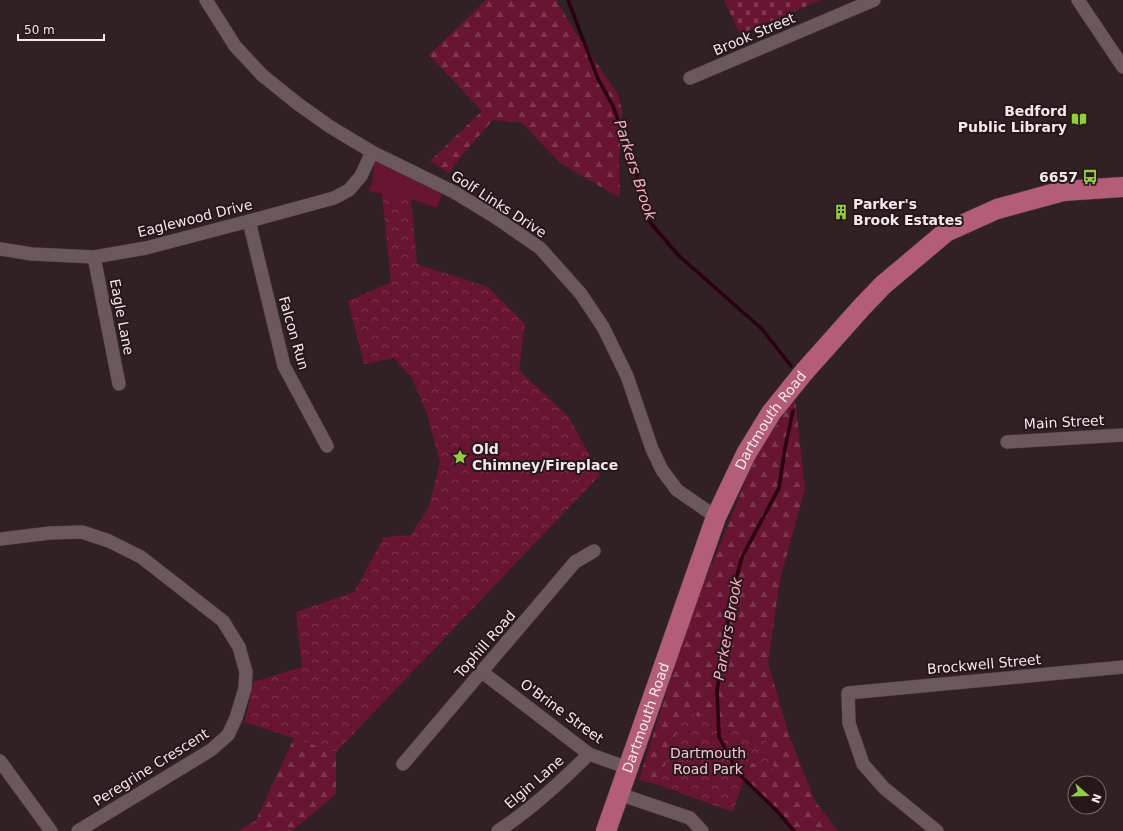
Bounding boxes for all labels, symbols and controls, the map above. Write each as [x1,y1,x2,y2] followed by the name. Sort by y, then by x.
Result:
[711,9,798,58] street label: Brook Street
[18,16,104,42] scale bar
[24,23,55,37] text: 50 m
[958,103,1067,135] place label: Bedford Public Library
[1070,110,1088,128] library icon: Bedford Public Library
[610,117,660,224] water label: Parkers Brook
[448,167,550,241] street label: Golf Links Drive
[1081,168,1099,186] bus stop icon: 6657
[1039,169,1078,185] place label: 6657
[136,196,254,240] street label: Eaglewood Drive
[853,196,963,228] place label: Parker's Brook Estates
[832,203,850,221] building icon: Parker's Brook Estates
[107,278,137,356] street label: Eagle Lane
[276,294,312,372] street label: Falcon Run
[732,368,809,472] street label: Dartmouth Road
[1023,412,1105,432] street label: Main Street
[472,441,618,473] place label: Old Chimney/Fireplace
[451,448,469,466] place icon: Old Chimney/Fireplace
[710,575,746,682] water label: Parkers Brook
[451,607,519,682] street label: Tophill Road
[926,651,1042,677] street label: Brockwell Street
[619,660,672,775] street label: Dartmouth Road
[517,676,607,747] street label: O'Brine Street
[90,725,212,809] street label: Peregrine Crescent
[670,745,746,777] park label: Dartmouth Road Park
[501,752,567,812] street label: Elgin Lane
[1067,775,1107,815] north arrow
[1088,792,1104,805] text: N

